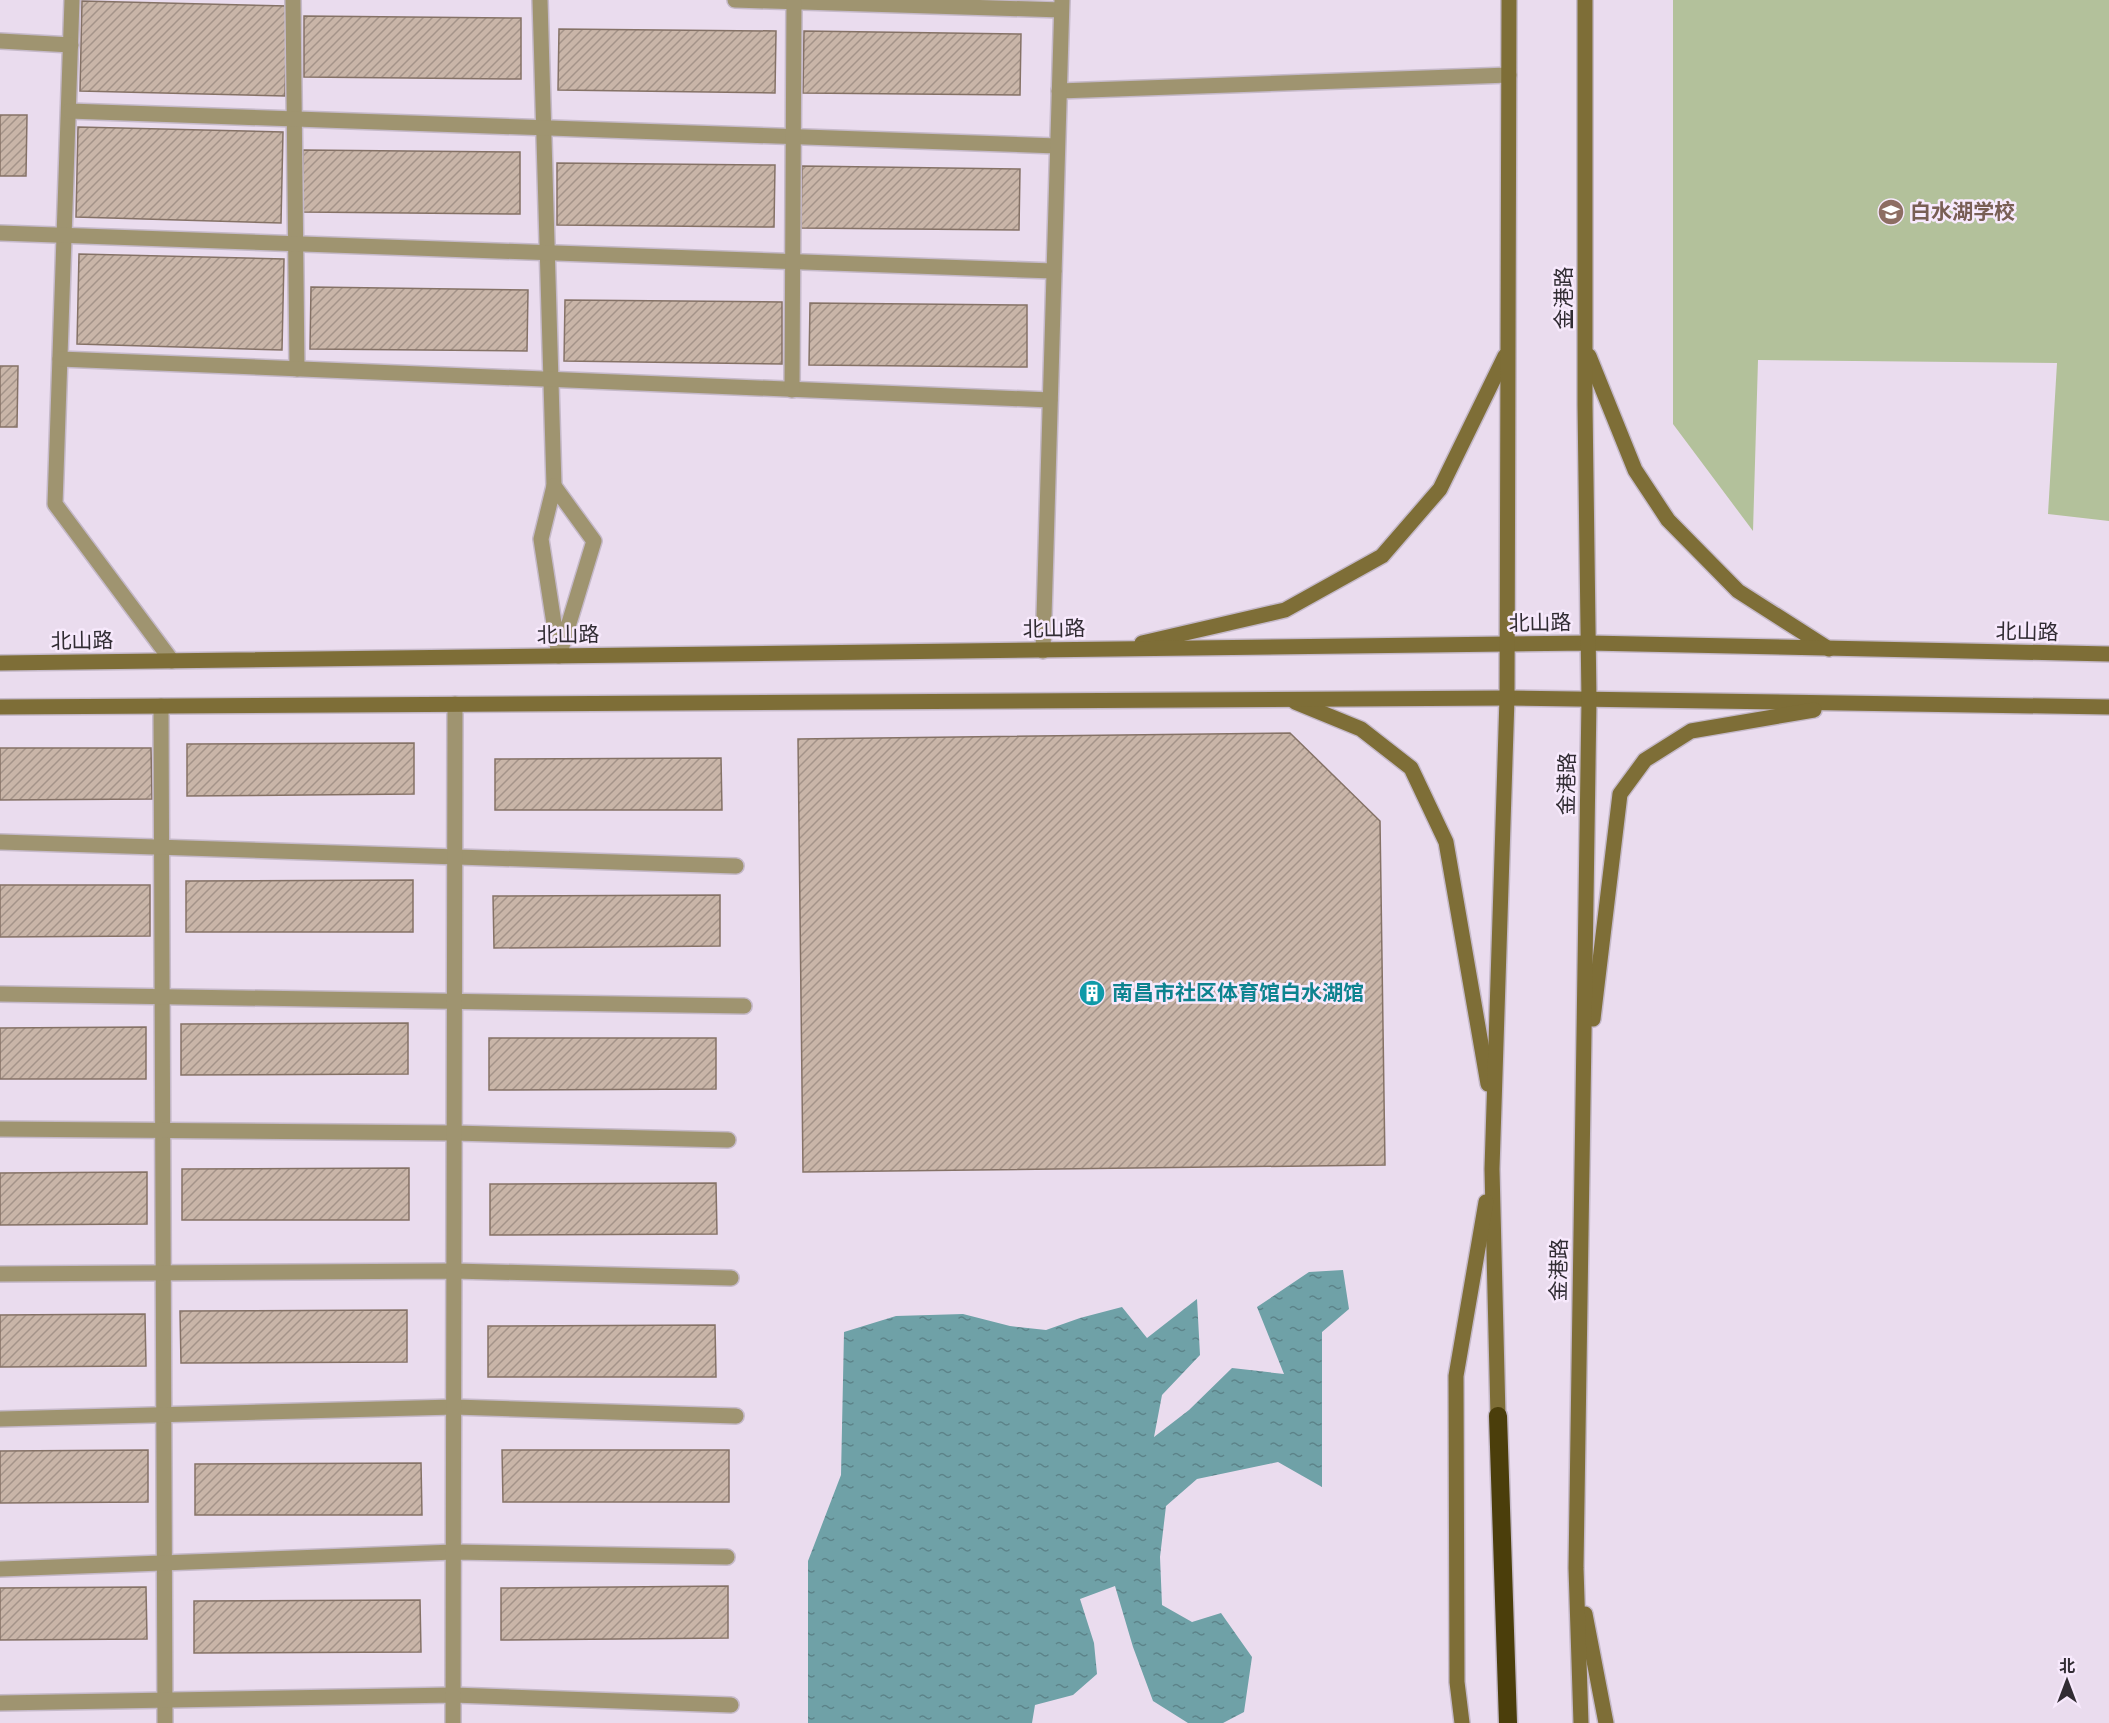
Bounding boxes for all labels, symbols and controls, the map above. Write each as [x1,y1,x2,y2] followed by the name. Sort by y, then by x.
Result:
[1910,194,2015,225] place label: 白水湖学校
[1876,197,1906,227] school or university icon: 白水湖学校
[1546,267,1577,330] street label: 金港路
[1508,604,1572,637] street label: 北山路
[1022,610,1086,643] street label: 北山路
[1995,613,2059,646] street label: 北山路
[536,616,600,649] street label: 北山路
[50,622,114,655] street label: 北山路
[1548,752,1581,816] street label: 金港路
[1112,975,1364,1006] place label: 南昌市社区体育馆白水湖馆
[1077,978,1107,1008] building icon: 南昌市社区体育馆白水湖馆
[1540,1238,1573,1302] street label: 金港路
[2037,1651,2097,1711] north arrow
[2059,1653,2075,1677] text: 北

